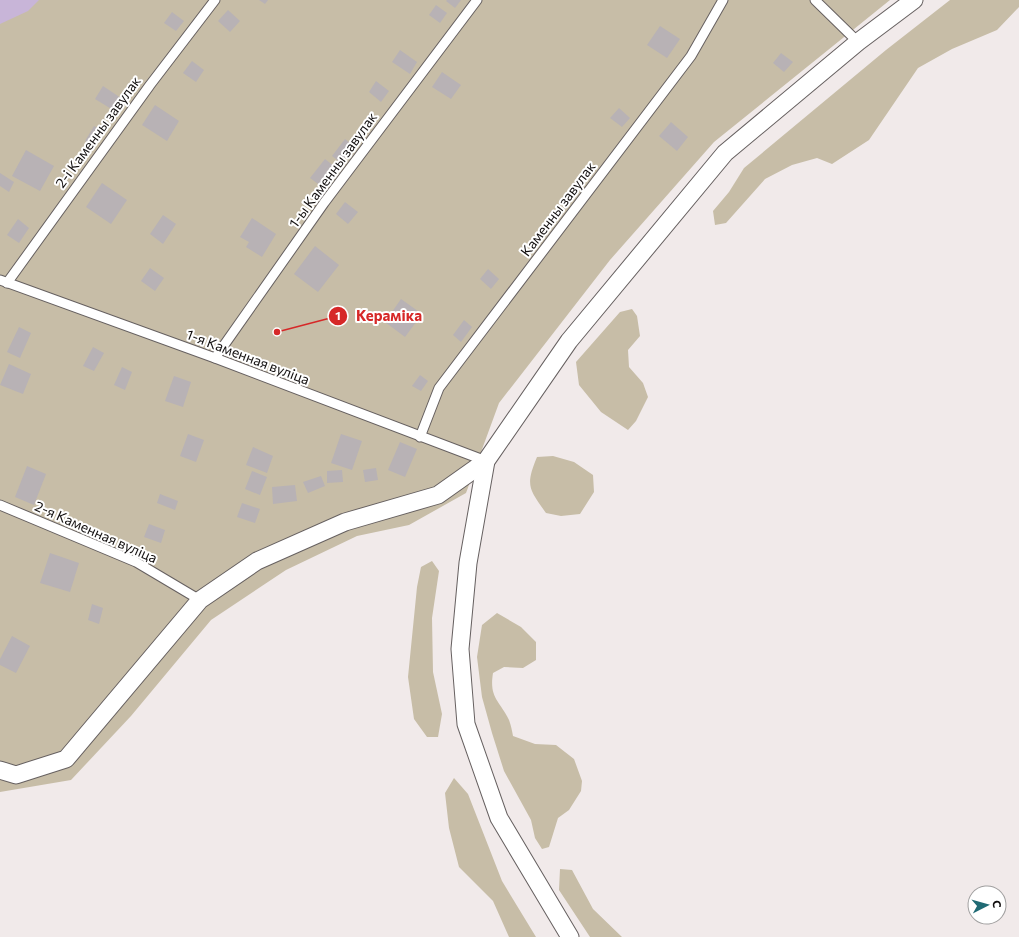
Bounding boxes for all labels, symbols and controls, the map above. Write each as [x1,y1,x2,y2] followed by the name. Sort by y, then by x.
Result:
[51,72,144,191] street label: 2-і Каменны завулак
[285,108,380,231] street label: 1-ы Каменны завулак
[517,158,599,259] street label: Каменны завулак
[328,302,430,329] callout: Кераміка
[356,306,422,324] text: Кераміка
[335,308,341,322] text: 1
[184,325,312,388] street label: 1-я Каменная вуліца
[32,497,160,566] street label: 2-я Каменная вуліца
[967,885,1007,925] north arrow
[991,899,1004,909] text: С

